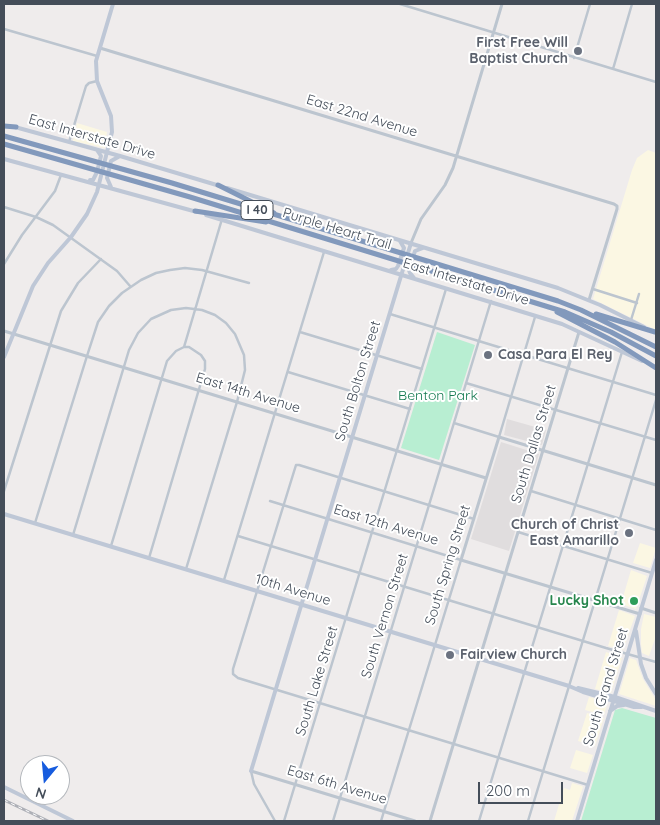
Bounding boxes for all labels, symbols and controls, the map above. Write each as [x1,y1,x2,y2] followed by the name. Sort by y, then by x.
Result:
[469,35,568,68] place label: First Free Will Baptist Church
[572,45,584,57] marker: First Free Will Baptist Church
[304,91,420,141] street label: East 22nd Avenue
[27,111,157,163] street label: East Interstate Drive
[241,200,273,220] road number: I 40
[281,204,393,254] street label: Purple Heart Trail
[401,255,531,309] street label: East Interstate Drive
[332,319,384,443] street label: South Bolton Street
[498,347,613,363] place label: Casa Para El Rey
[482,349,494,361] marker: Casa Para El Rey
[194,369,302,417] street label: East 14th Avenue
[508,383,560,505] street label: South Dallas Street
[398,388,478,404] park label: Benton Park
[331,501,441,549] street label: East 12th Avenue
[422,503,474,627] street label: South Spring Street
[511,517,619,550] place label: Church of Christ East Amarillo
[623,527,635,539] marker: Church of Christ East Amarillo
[358,551,412,681] street label: South Vernon Street
[253,571,333,609] street label: 10th Avenue
[550,593,624,609] place label: Lucky Shot
[628,595,640,607] marker: Lucky Shot
[292,624,342,738] street label: South Lake Street
[580,626,632,748] street label: South Grand Street
[460,647,567,663] place label: Fairview Church
[444,649,456,661] marker: Fairview Church
[20,755,70,805] north arrow
[285,762,389,808] street label: East 6th Avenue
[480,772,565,804] scale bar
[486,781,530,800] text: 200 m
[33,783,48,804] text: N

